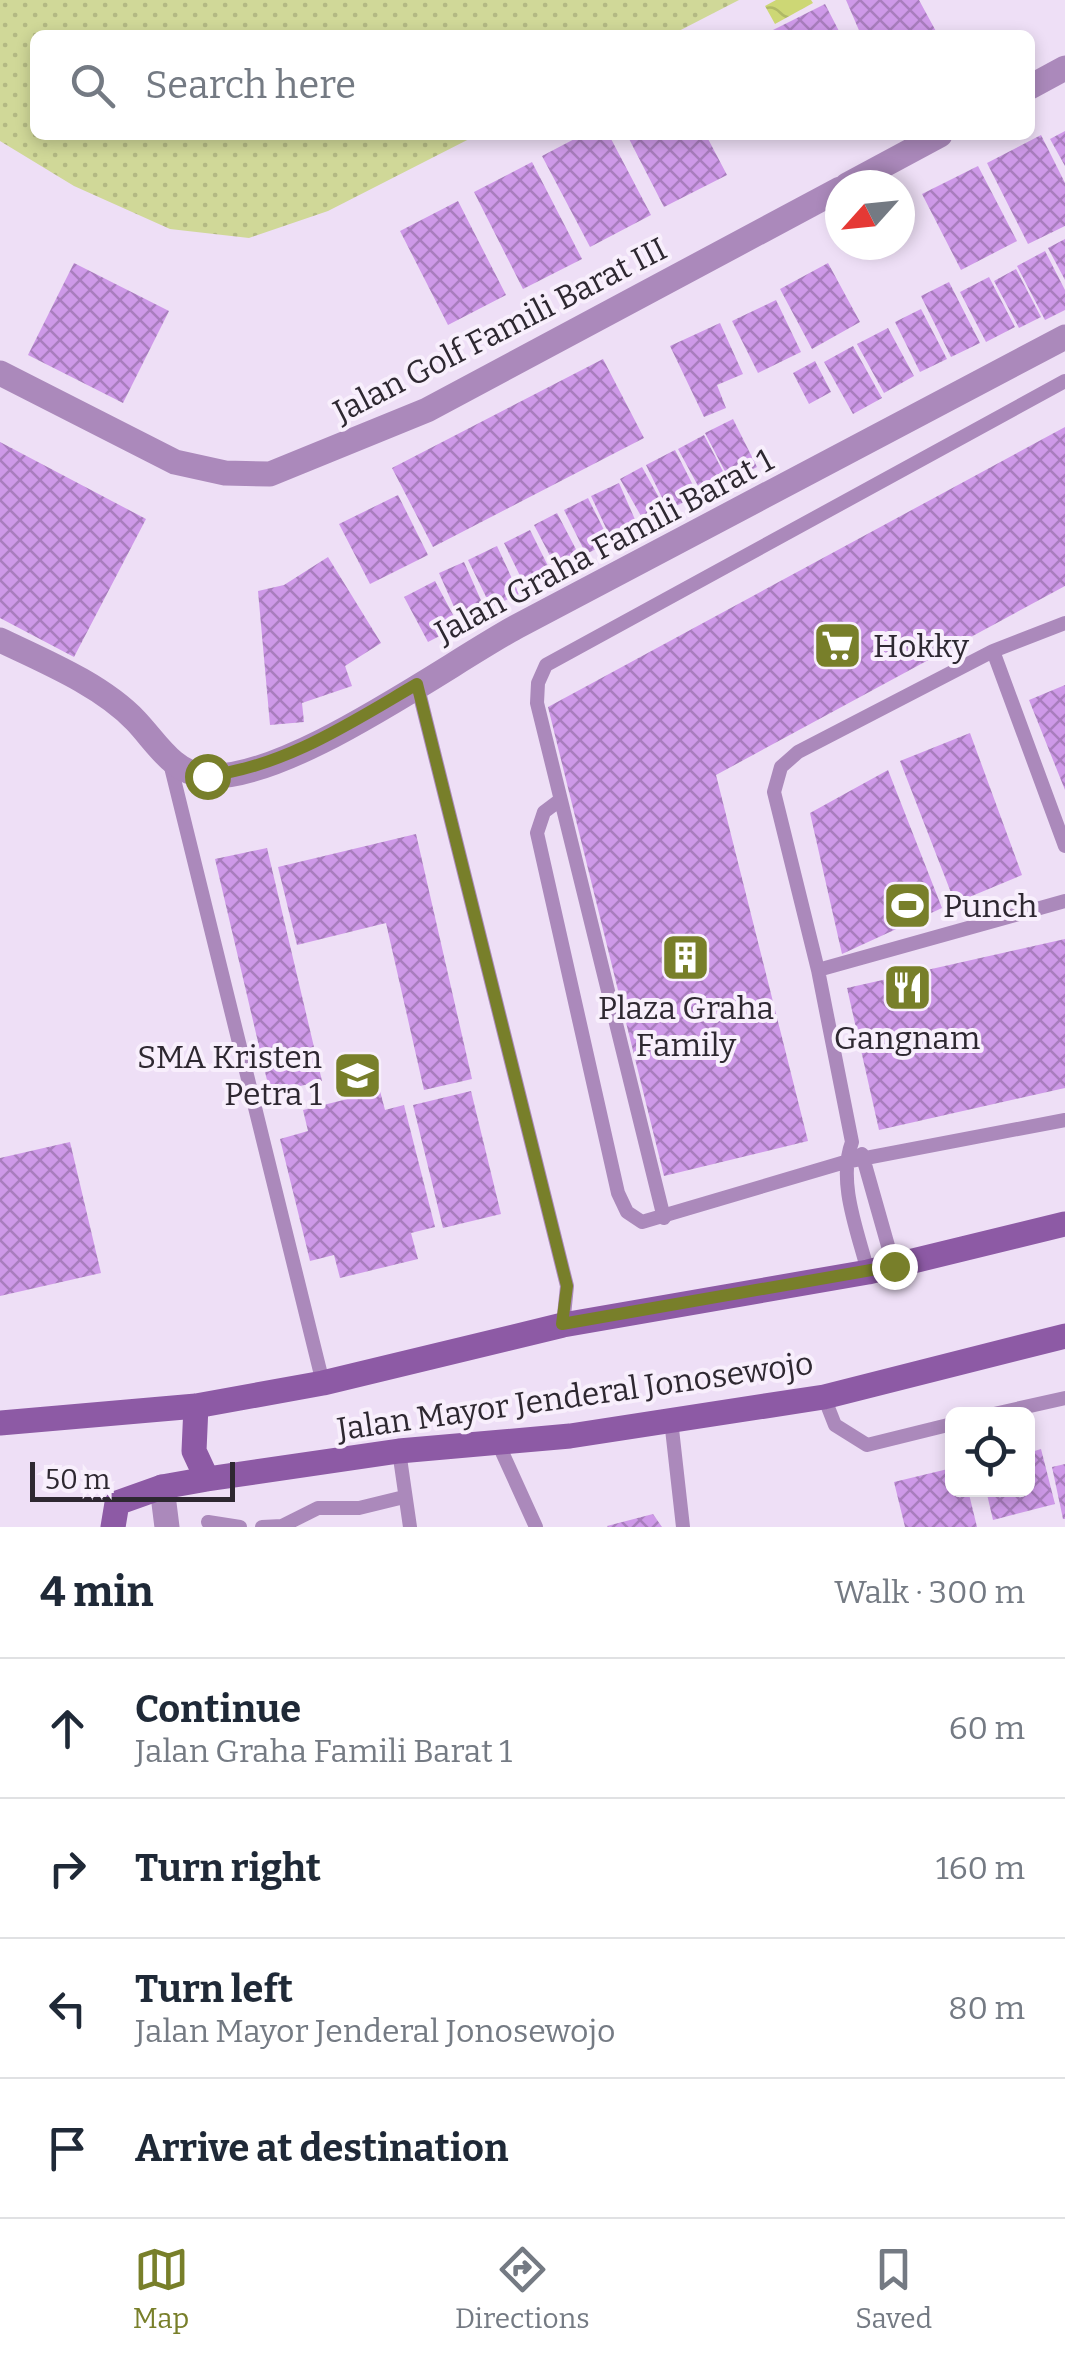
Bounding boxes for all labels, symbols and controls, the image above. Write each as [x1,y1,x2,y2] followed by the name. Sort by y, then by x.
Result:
[30,30,1035,140] search box
[65,58,120,113] icon: search
[145,62,356,108] text: Search here
[825,170,915,260] north arrow
[326,229,673,431] street label: Jalan Golf Famili Barat III
[428,441,779,652] street label: Jalan Graha Famili Barat 1
[812,620,864,672] supermarket icon: Hokky
[873,627,970,665] place label: Hokky
[185,754,231,800] route start
[882,880,934,932] sports icon: Punch
[943,887,1038,925] place label: Punch
[660,932,712,984] building icon: Plaza Graha Family
[881,962,933,1014] restaurant icon: Gangnam
[598,989,774,1064] place label: Plaza Graha Family
[834,1019,980,1057] place label: Gangnam
[137,1038,322,1113] place label: SMA Kristen Petra 1
[331,1049,383,1101] school or university icon: SMA Kristen Petra 1
[872,1244,918,1290] route end
[333,1344,816,1448] street label: Jalan Mayor Jenderal Jonosewojo
[945,1407,1035,1497] map controls
[945,1407,1035,1497] button: locate
[30,1457,235,1502] scale bar
[45,1463,110,1496] text: 50 m
[40,1567,154,1617] text: 4 min
[834,1573,1025,1611] text: Walk · 300 m
[135,1686,301,1732] text: Continue
[40,1701,95,1756] icon: ahead
[949,1709,1025,1747] text: 60 m
[135,1732,512,1770] text: Jalan Graha Famili Barat 1
[40,1841,95,1896] icon: right
[135,1845,321,1891] text: Turn right
[936,1849,1025,1887] text: 160 m
[135,1966,293,2012] text: Turn left
[40,1981,95,2036] icon: left
[948,1989,1025,2027] text: 80 m
[135,2012,615,2050] text: Jalan Mayor Jenderal Jonosewojo
[40,2121,95,2176] icon: arrive
[135,2125,508,2171] text: Arrive at destination
[133,2242,189,2335] tab: Map
[455,2242,590,2335] tab: Directions
[855,2242,932,2335] tab: Saved

